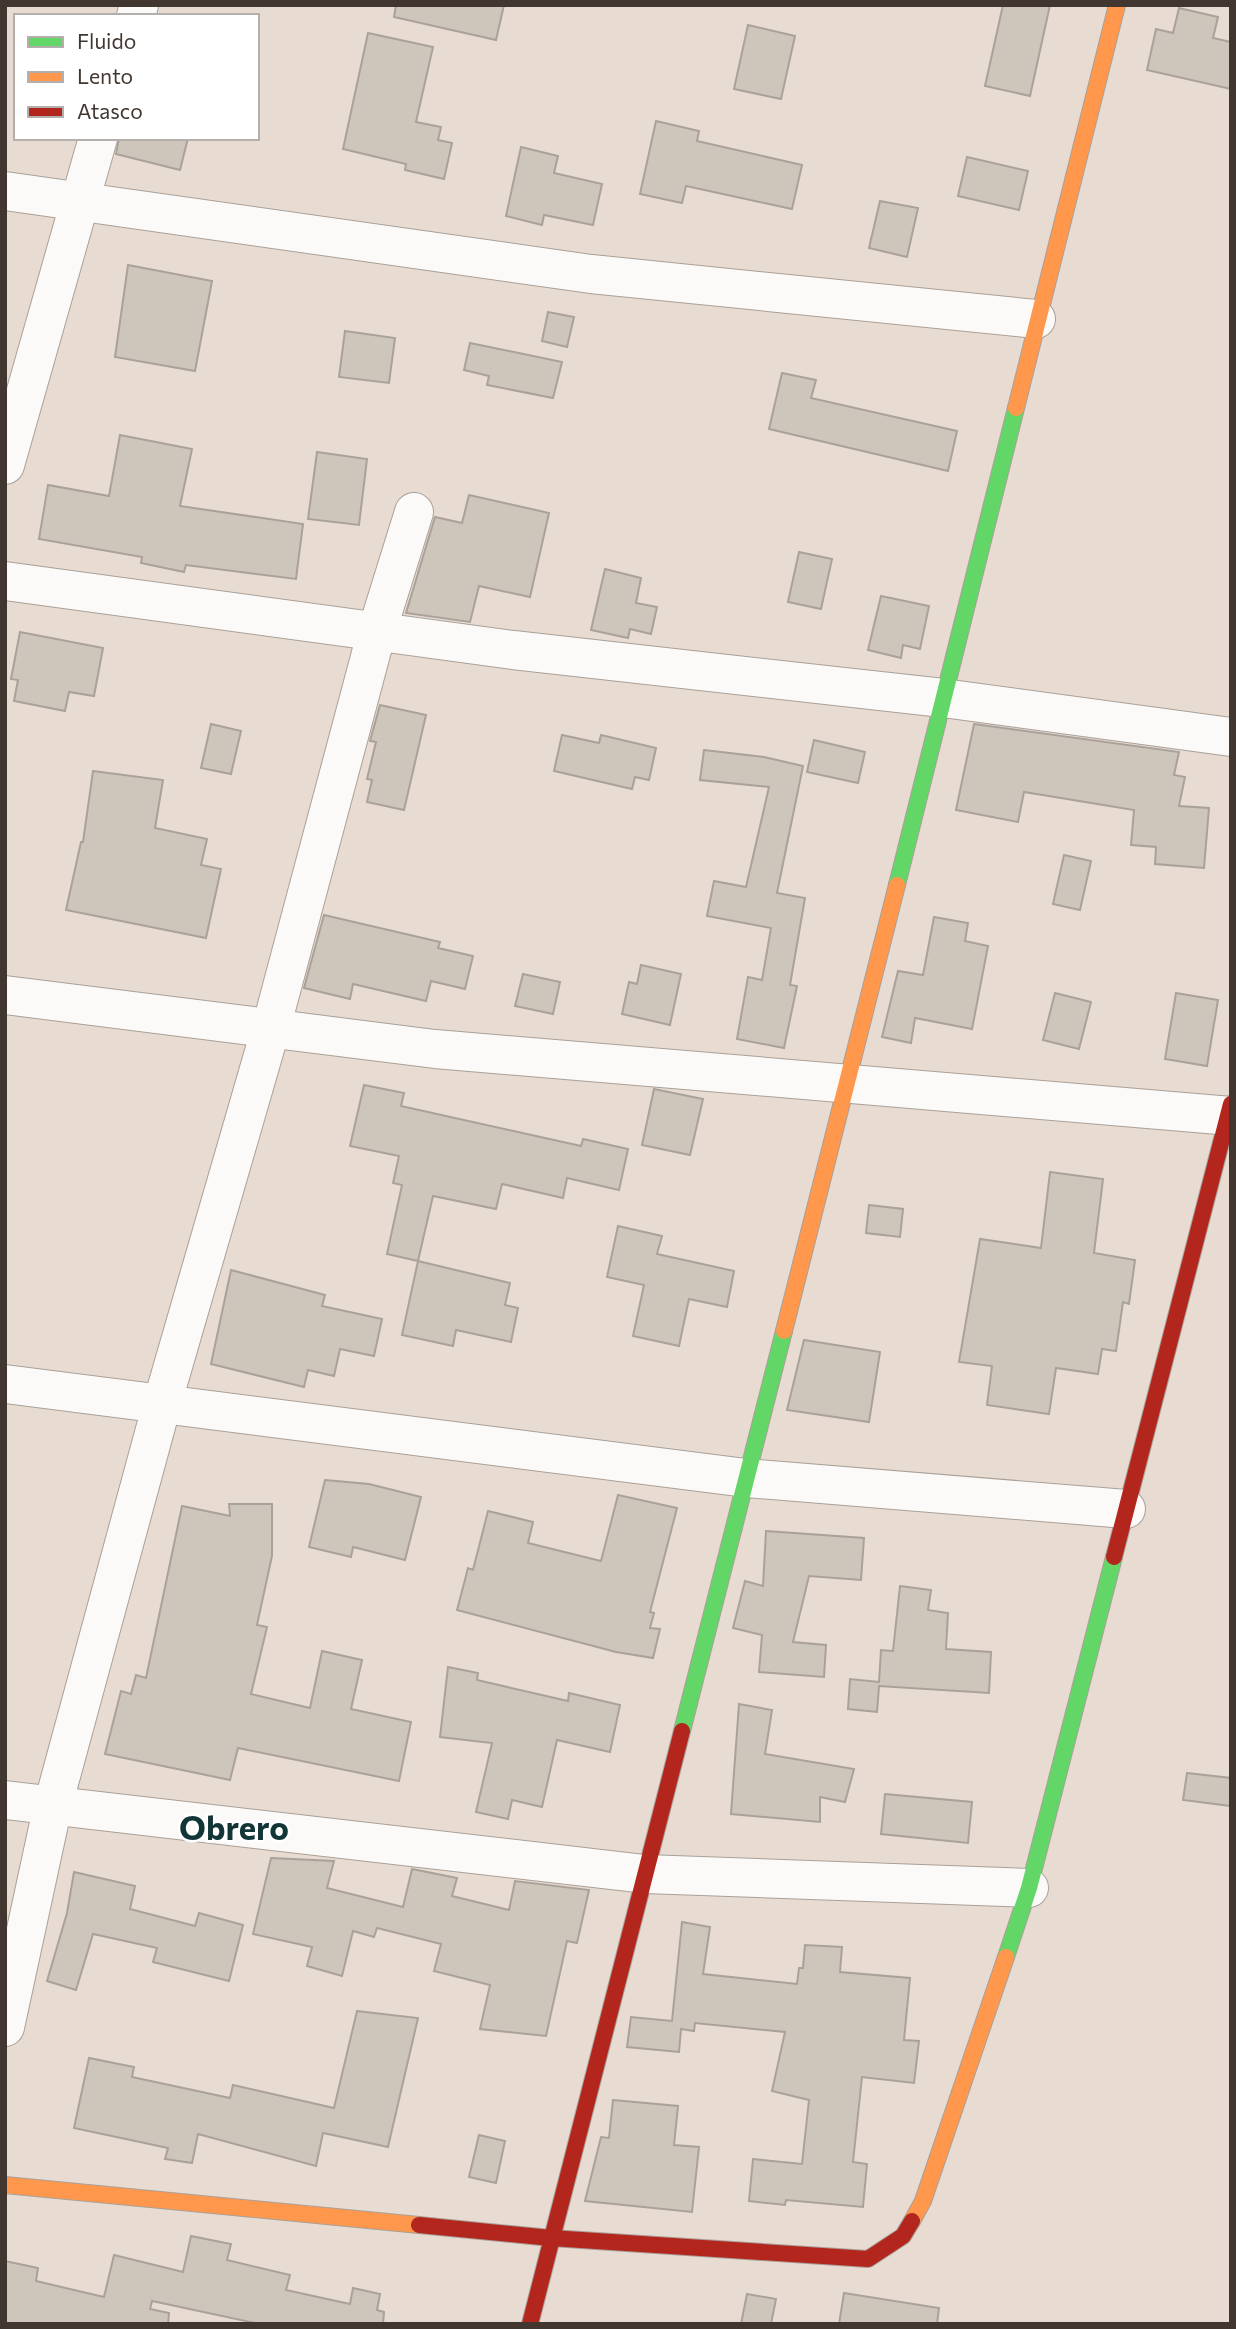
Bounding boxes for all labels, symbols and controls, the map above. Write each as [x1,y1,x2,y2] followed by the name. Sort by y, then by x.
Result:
[14,14,259,140] legend
[77,28,136,53] text: Fluido
[77,63,133,88] text: Lento
[77,98,143,123] text: Atasco
[179,1806,289,1847] district label: Obrero

